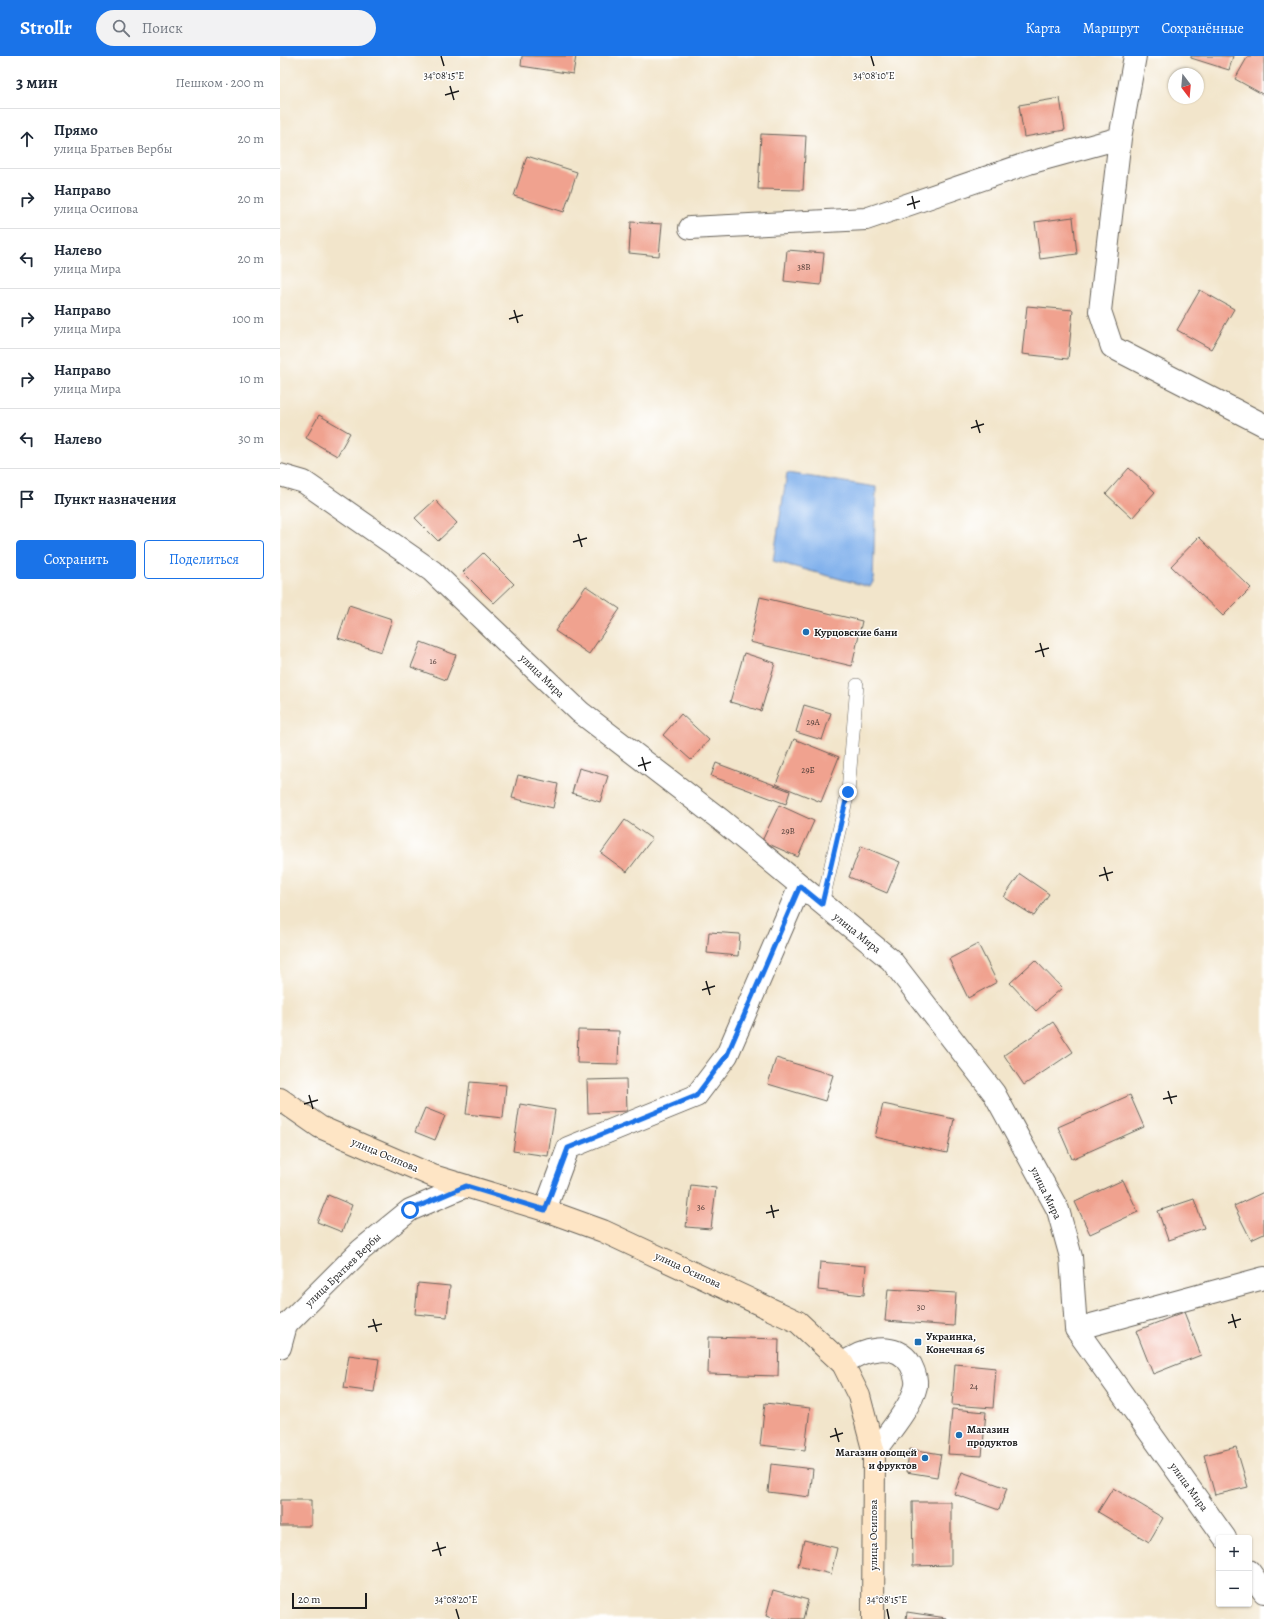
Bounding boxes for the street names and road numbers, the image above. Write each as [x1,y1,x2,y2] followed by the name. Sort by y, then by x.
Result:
[516,650,568,702] street label: улица Мира
[829,909,884,957] street label: улица Мира
[348,1134,422,1176] street label: улица Осипова
[1026,1163,1066,1223] street label: улица Мира
[301,1230,384,1311] street label: улица Братьев Вербы
[652,1248,724,1292] street label: улица Осипова
[1166,1459,1212,1515] street label: улица Мира
[866,1498,881,1572] street label: улица Осипова

